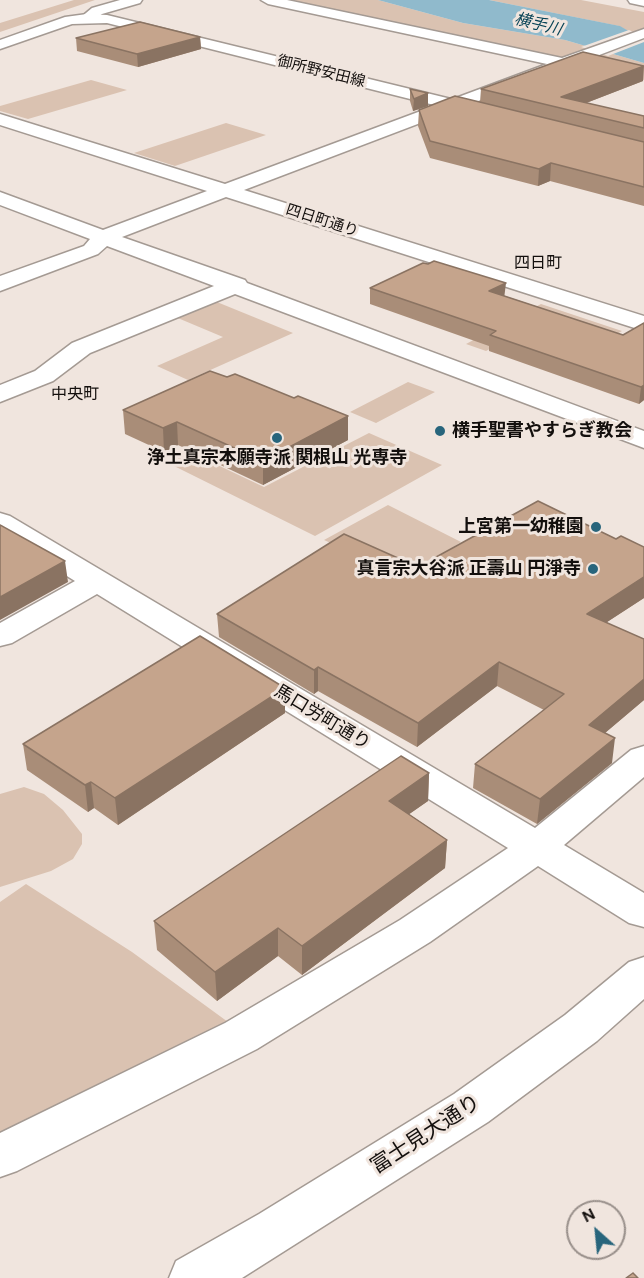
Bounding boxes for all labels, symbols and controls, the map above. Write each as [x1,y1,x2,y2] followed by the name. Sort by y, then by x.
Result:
[512,10,564,40] water label: 横手川
[275,52,367,92] street label: 御所野安田線
[284,201,360,241] street label: 四日町通り
[514,254,562,274] district label: 四日町
[51,385,99,405] district label: 中央町
[452,420,632,442] place label: 横手聖書やすらぎ教会
[433,424,447,438] marker: 横手聖書やすらぎ教会
[270,431,284,445] marker: 浄土真宗本願寺派 関根山 光専寺
[147,447,407,469] place label: 浄土真宗本願寺派 関根山 光専寺
[458,516,584,538] place label: 上宮第一幼稚園
[589,520,603,534] marker: 上宮第一幼稚園
[357,558,581,580] place label: 真言宗大谷派 正壽山 円淨寺
[586,562,600,576] marker: 真言宗大谷派 正壽山 円淨寺
[270,681,374,755] street label: 馬口労町通り
[366,1090,486,1180] street label: 富士見大通り
[566,1200,626,1260] north arrow
[579,1203,598,1227] text: N

